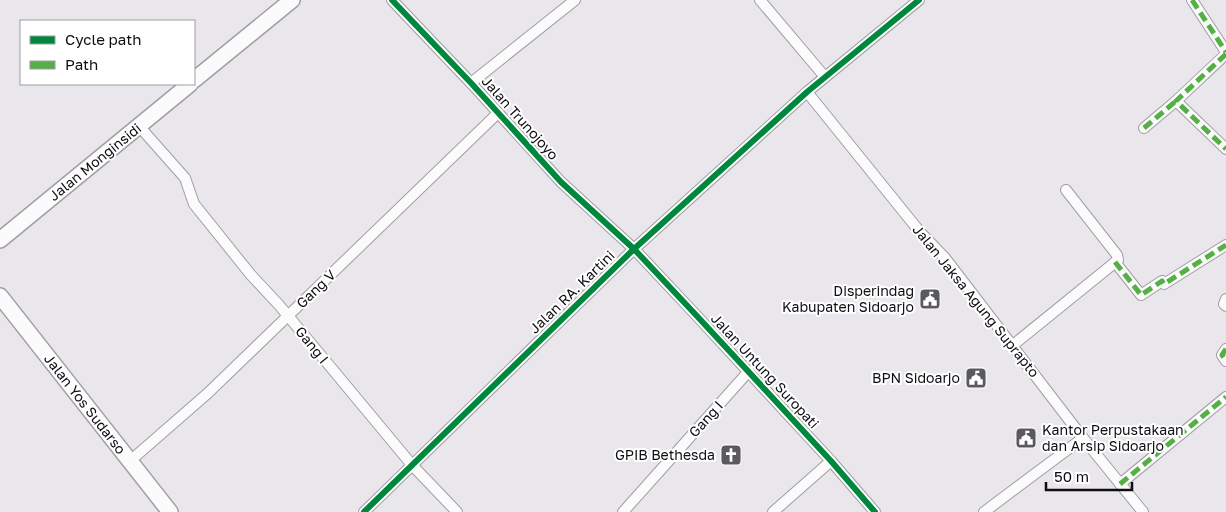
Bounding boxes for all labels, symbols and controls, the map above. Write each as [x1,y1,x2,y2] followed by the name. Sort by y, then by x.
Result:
[20,20,195,85] legend
[65,30,141,48] text: Cycle path
[65,55,98,73] text: Path
[478,72,562,163] street label: Jalan Trunojoyo
[45,119,144,204] street label: Jalan Monginsidi
[910,221,1043,380] street label: Jalan Jaksa Agung Suprapto
[526,247,618,337] street label: Jalan RA. Kartini
[293,265,339,311] street label: Gang V
[782,282,914,315] place label: Disperindag Kabupaten Sidoarjo
[918,287,942,311] public building icon: Disperindag Kabupaten Sidoarjo
[708,310,823,432] street label: Jalan Untung Suropati
[292,323,332,367] street label: Gang I
[41,350,130,457] street label: Jalan Yos Sudarso
[964,366,988,390] public building icon: BPN Sidoarjo
[872,369,960,386] place label: BPN Sidoarjo
[685,397,726,440] street label: Gang I
[1042,421,1184,454] place label: Kantor Perpustakaan dan Arsip Sidoarjo
[1014,426,1038,450] public building icon: Kantor Perpustakaan dan Arsip Sidoarjo
[719,443,743,467] church icon: GPIB Bethesda
[615,446,715,463] place label: GPIB Bethesda
[1046,460,1132,492] scale bar
[1054,467,1089,485] text: 50 m

